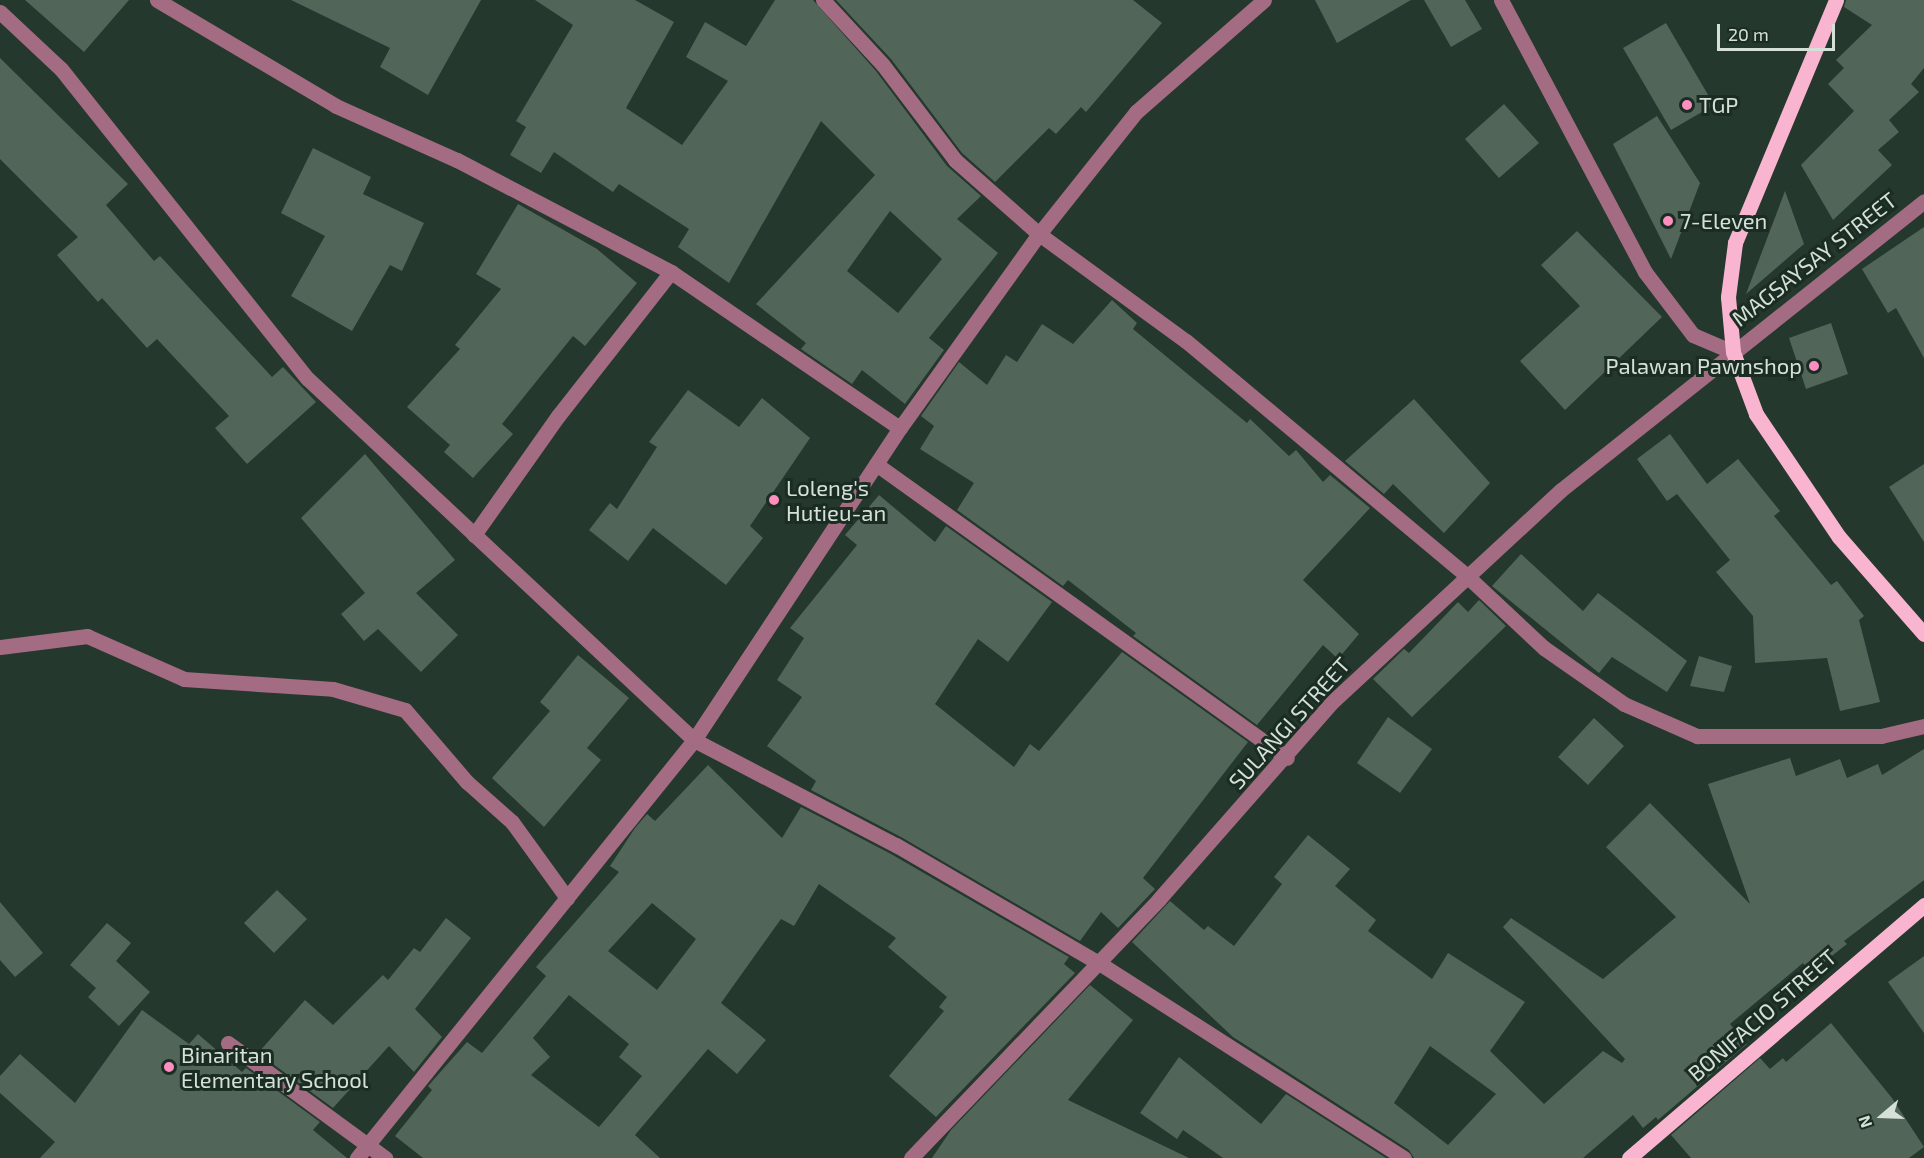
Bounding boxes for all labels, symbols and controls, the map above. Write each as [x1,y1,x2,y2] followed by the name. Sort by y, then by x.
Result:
[1720,12,1838,50] scale bar
[1728,23,1769,45] text: 20 m
[1699,92,1738,118] place label: TGP
[1680,98,1694,112] marker: TGP
[1726,186,1902,332] street label: MAGSAYSAY STREET
[1680,208,1767,234] place label: 7-Eleven
[1661,214,1675,228] marker: 7-Eleven
[1605,353,1802,379] place label: Palawan Pawnshop
[1807,359,1821,373] marker: Palawan Pawnshop
[786,474,886,526] place label: Loleng's Hutieu-an
[767,493,781,507] marker: Loleng's Hutieu-an
[1223,652,1355,794] street label: SULANGI STREET
[1682,943,1842,1087] street label: BONIFACIO STREET
[181,1041,369,1092] place label: Binaritan Elementary School
[162,1060,176,1074] marker: Binaritan Elementary School
[1852,1086,1912,1146] north arrow
[1854,1113,1875,1131] text: N

